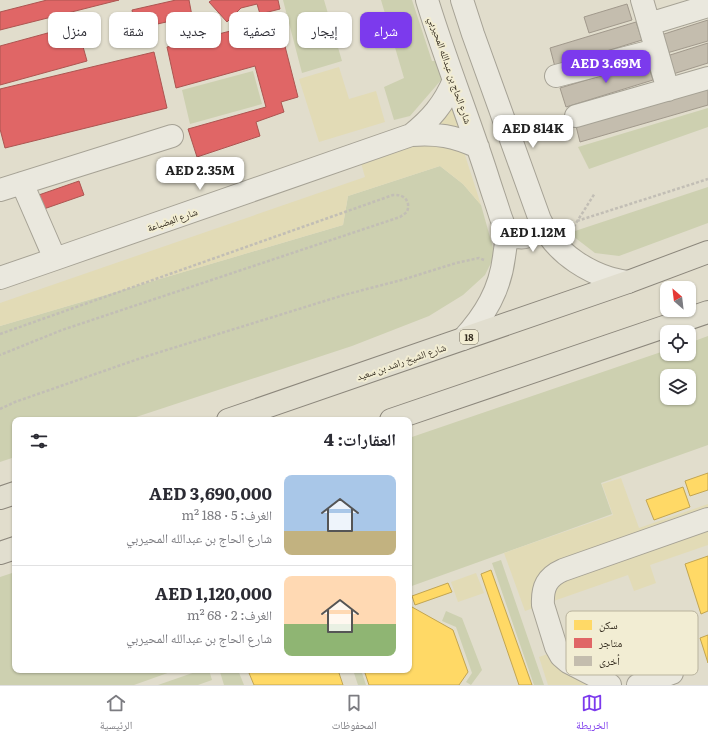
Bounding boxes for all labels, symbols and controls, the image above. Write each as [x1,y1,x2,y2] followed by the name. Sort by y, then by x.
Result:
[48,12,101,48] chip: منزل
[109,12,158,48] chip: شقة
[166,12,221,48] chip: جديد
[229,12,289,48] chip: تصفية
[297,12,352,48] chip: إيجار
[360,12,412,48] chip: شراء
[424,14,477,126] street label: شارع الحاج بن عبدالله المحيربي
[560,50,652,84] pin: AED 3.69M
[571,53,641,72] text: AED 3.69M
[492,115,574,149] pin: AED 814K
[502,118,564,137] text: AED 814K
[154,157,246,191] pin: AED 2.35M
[165,160,235,179] text: AED 2.35M
[145,203,200,235] street label: شارع المِضباعة
[487,219,579,253] pin: AED 1.12M
[500,222,566,241] text: AED 1.12M
[660,281,696,317] north arrow
[660,281,696,405] map controls
[660,325,696,361] button: locate
[460,330,478,344] road number: 18
[354,339,448,383] street label: شارع الشيخ راشد بن سعيد
[660,369,696,405] button: layers
[324,426,396,451] text: العقارات: 4
[28,430,50,452] icon: filters
[149,480,272,505] text: AED 3,690,000
[316,491,364,539] icon: home
[181,505,272,524] text: الغرف: 5 · 188 m²
[126,528,272,547] text: شارع الحاج بن عبدالله المحيربي
[155,580,272,605] text: AED 1,120,000
[316,592,364,640] icon: home
[187,605,272,624] text: الغرف: 2 · 68 m²
[566,611,698,675] legend
[599,616,618,632] text: سكن
[126,628,272,647] text: شارع الحاج بن عبدالله المحيربي
[598,634,622,650] text: متاجر
[599,652,620,668] text: أخرى
[100,692,132,736] tab: الرئيسية
[332,692,377,736] tab: المحفوظات
[576,692,608,736] tab: الخريطة

